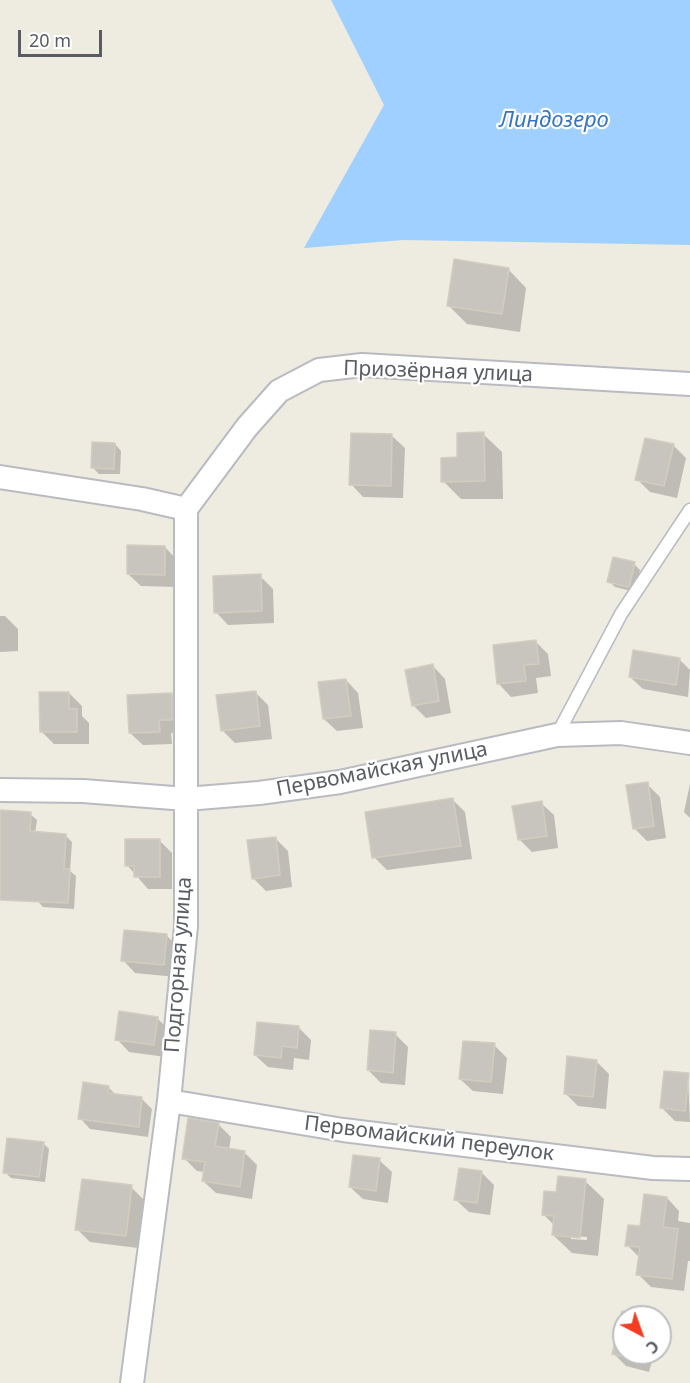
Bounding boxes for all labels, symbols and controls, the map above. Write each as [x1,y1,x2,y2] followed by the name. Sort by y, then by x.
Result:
[21,18,105,56] scale bar
[29,28,71,52] text: 20 m
[499,108,609,134] water label: Линдозеро
[343,356,533,388] street label: Приозёрная улица
[274,737,490,803] street label: Первомайская улица
[160,876,198,1054] street label: Подгорная улица
[303,1111,555,1167] street label: Первомайский переулок
[612,1305,672,1365] north arrow
[641,1335,664,1359] text: С

